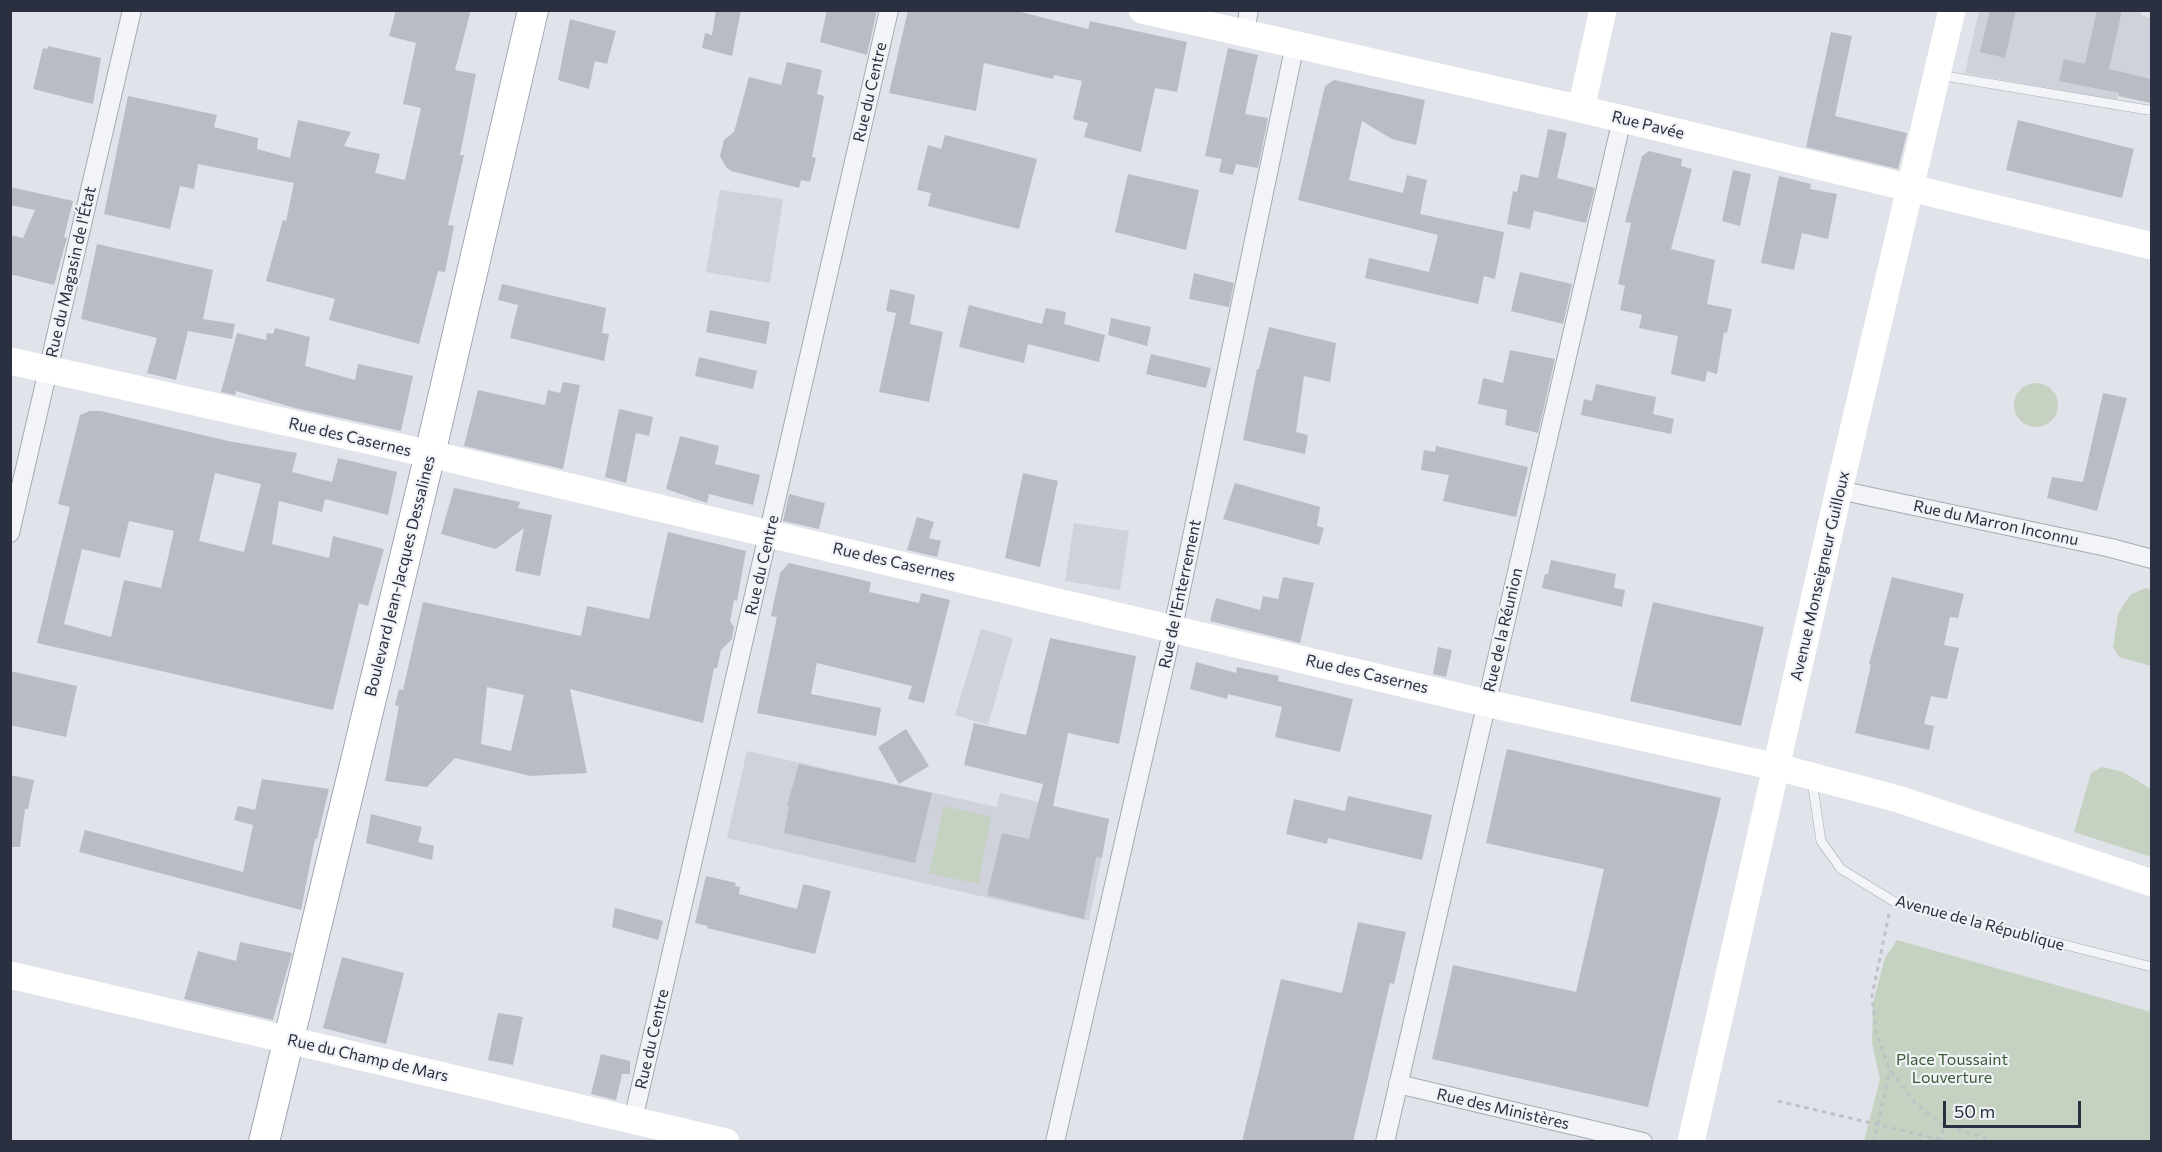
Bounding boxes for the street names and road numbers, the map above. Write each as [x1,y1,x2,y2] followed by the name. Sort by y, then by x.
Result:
[849,40,891,144] street label: Rue du Centre
[1610,107,1686,143] street label: Rue Pavée
[42,184,100,360] street label: Rue du Magasin de l'État
[287,414,413,460] street label: Rue des Casernes
[361,454,439,698] street label: Boulevard Jean-Jacques Dessalines
[1786,469,1854,683] street label: Avenue Monseigneur Guilloux
[1912,496,2080,550] street label: Rue du Marron Inconnu
[741,513,783,617] street label: Rue du Centre
[1155,518,1205,670] street label: Rue de l'Enterrement
[831,539,957,585] street label: Rue des Casernes
[1479,566,1527,694] street label: Rue de la Réunion
[1304,651,1430,697] street label: Rue des Casernes
[1893,891,2067,955] street label: Avenue de la République
[631,987,673,1091] street label: Rue du Centre
[285,1030,451,1086] street label: Rue du Champ de Mars
[1435,1084,1571,1134] street label: Rue des Ministères

